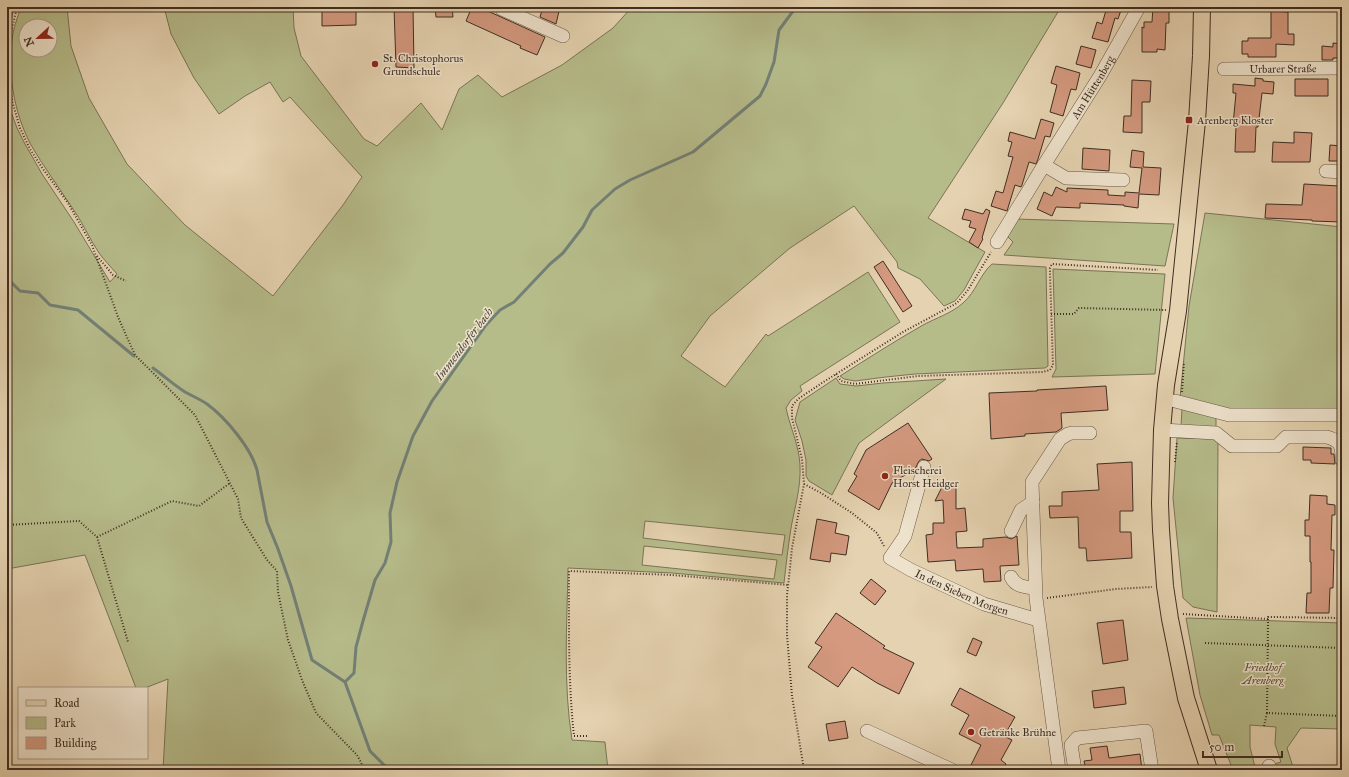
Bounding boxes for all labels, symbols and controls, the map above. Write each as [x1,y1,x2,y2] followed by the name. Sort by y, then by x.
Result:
[18,18,58,58] north arrow
[21,34,37,48] text: N
[383,52,463,78] place label: St. Christophorus Grundschule
[1068,52,1117,122] street label: Am Hüttenberg
[370,59,380,69] marker: St. Christophorus Grundschule
[1249,62,1317,75] street label: Urbarer Straße
[1196,114,1274,127] place label: Arenberg Kloster
[1184,115,1194,125] marker: Arenberg Kloster
[431,305,496,384] water label: Immendorfer bach
[893,464,960,490] place label: Fleischerei Horst Heidger
[880,471,890,481] marker: Fleischerei Horst Heidger
[913,566,1010,617] street label: In den Sieben Morgen
[1241,661,1285,687] park label: Friedhof Arenberg
[18,687,148,759] legend
[54,696,80,710] text: Road
[54,716,76,730] text: Park
[979,726,1057,739] place label: Getränke Brühne
[966,727,976,737] marker: Getränke Brühne
[1203,733,1282,759] scale bar
[54,736,97,751] text: Building
[1209,740,1234,754] text: 50 m

